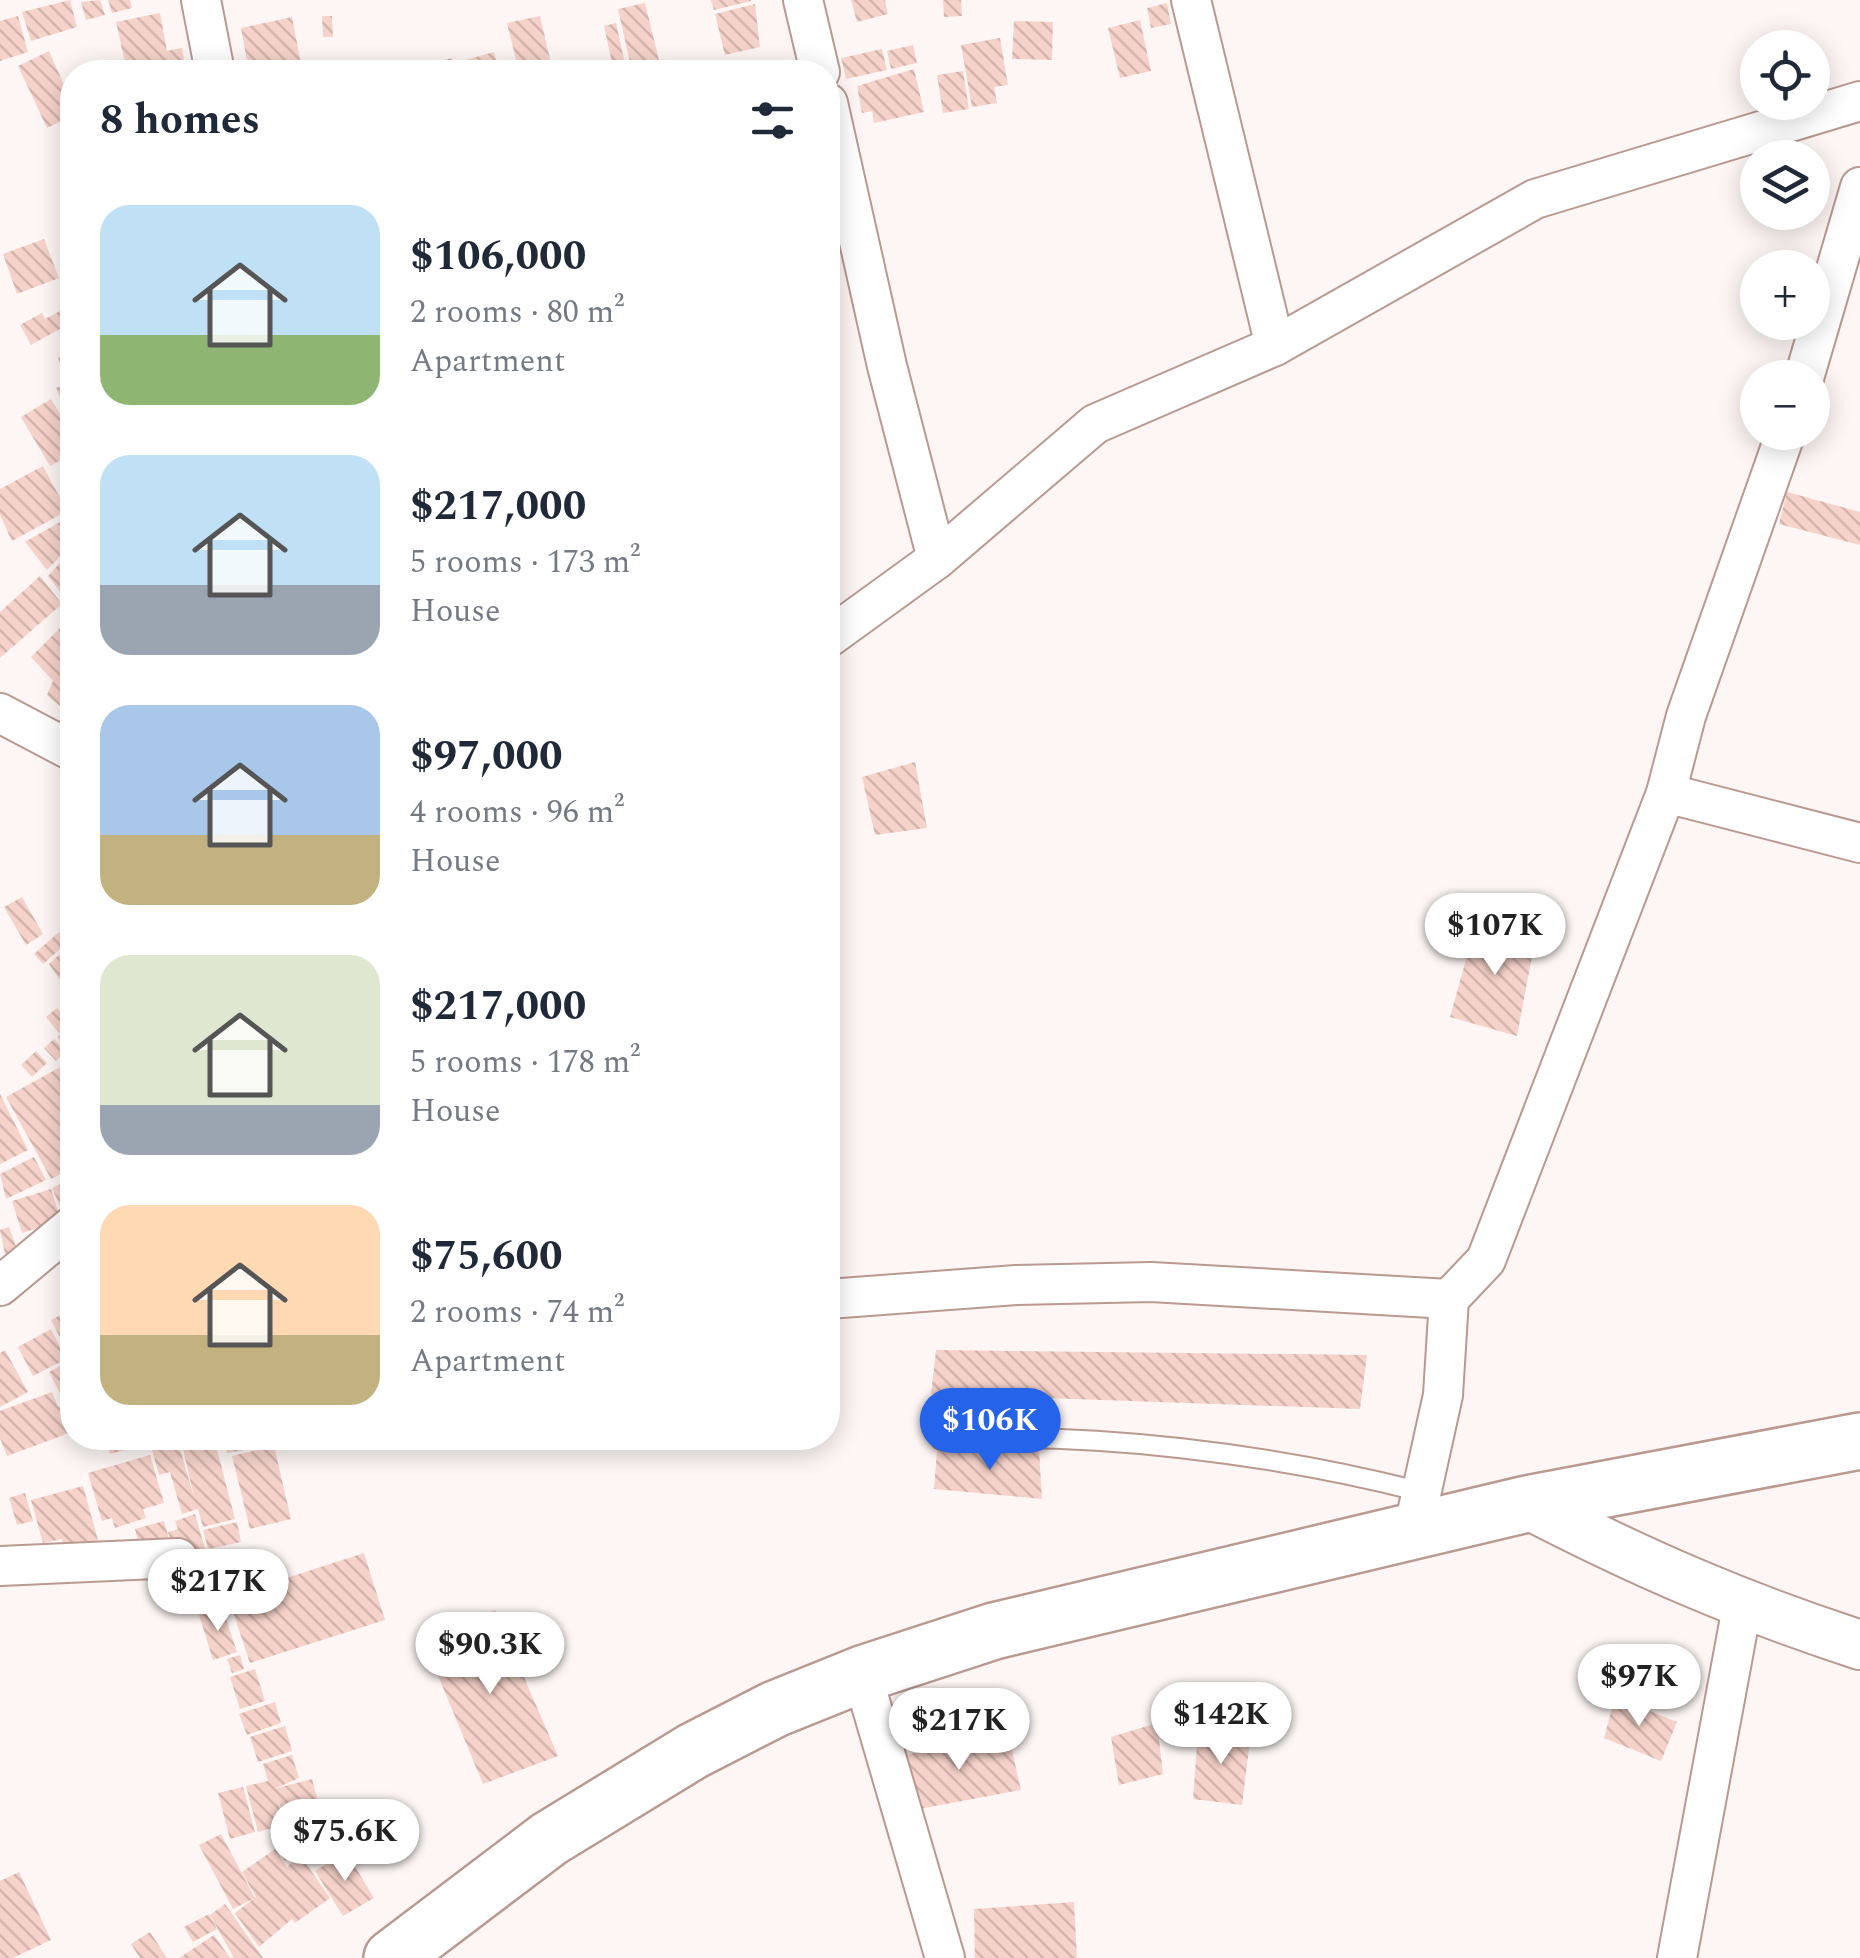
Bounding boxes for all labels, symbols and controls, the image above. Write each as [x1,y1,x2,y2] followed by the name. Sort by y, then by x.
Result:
[1740,30,1830,450] map controls
[1740,30,1830,120] button: locate
[100,89,260,152] text: 8 homes
[745,93,800,148] icon: filters
[1740,140,1830,230] button: layers
[410,225,586,288] text: $106,000
[180,245,300,365] icon: home
[1740,250,1830,340] button: +
[410,288,624,337] text: 2 rooms · 80 m²
[410,337,565,386] text: Apartment
[1740,360,1830,450] button: −
[410,475,586,538] text: $217,000
[180,495,300,615] icon: home
[410,538,640,587] text: 5 rooms · 173 m²
[410,587,500,636] text: House
[410,725,563,788] text: $97,000
[180,745,300,865] icon: home
[410,788,624,837] text: 4 rooms · 96 m²
[410,837,500,886] text: House
[1425,893,1565,978] pin: $107K
[1447,901,1543,950] text: $107K
[410,975,586,1038] text: $217,000
[180,995,300,1115] icon: home
[410,1038,640,1087] text: 5 rooms · 178 m²
[410,1087,500,1136] text: House
[410,1225,563,1288] text: $75,600
[180,1245,300,1365] icon: home
[410,1288,624,1337] text: 2 rooms · 74 m²
[410,1337,565,1386] text: Apartment
[920,1388,1060,1473] pin: $106K
[942,1396,1038,1445] text: $106K
[148,1549,288,1634] pin: $217K
[170,1557,266,1606] text: $217K
[409,1612,571,1697] pin: $90.3K
[437,1620,543,1669] text: $90.3K
[1580,1644,1698,1729] pin: $97K
[1600,1652,1678,1701] text: $97K
[1151,1682,1291,1767] pin: $142K
[889,1688,1029,1773] pin: $217K
[1173,1690,1269,1739] text: $142K
[911,1696,1007,1745] text: $217K
[264,1799,426,1884] pin: $75.6K
[292,1807,398,1856] text: $75.6K

